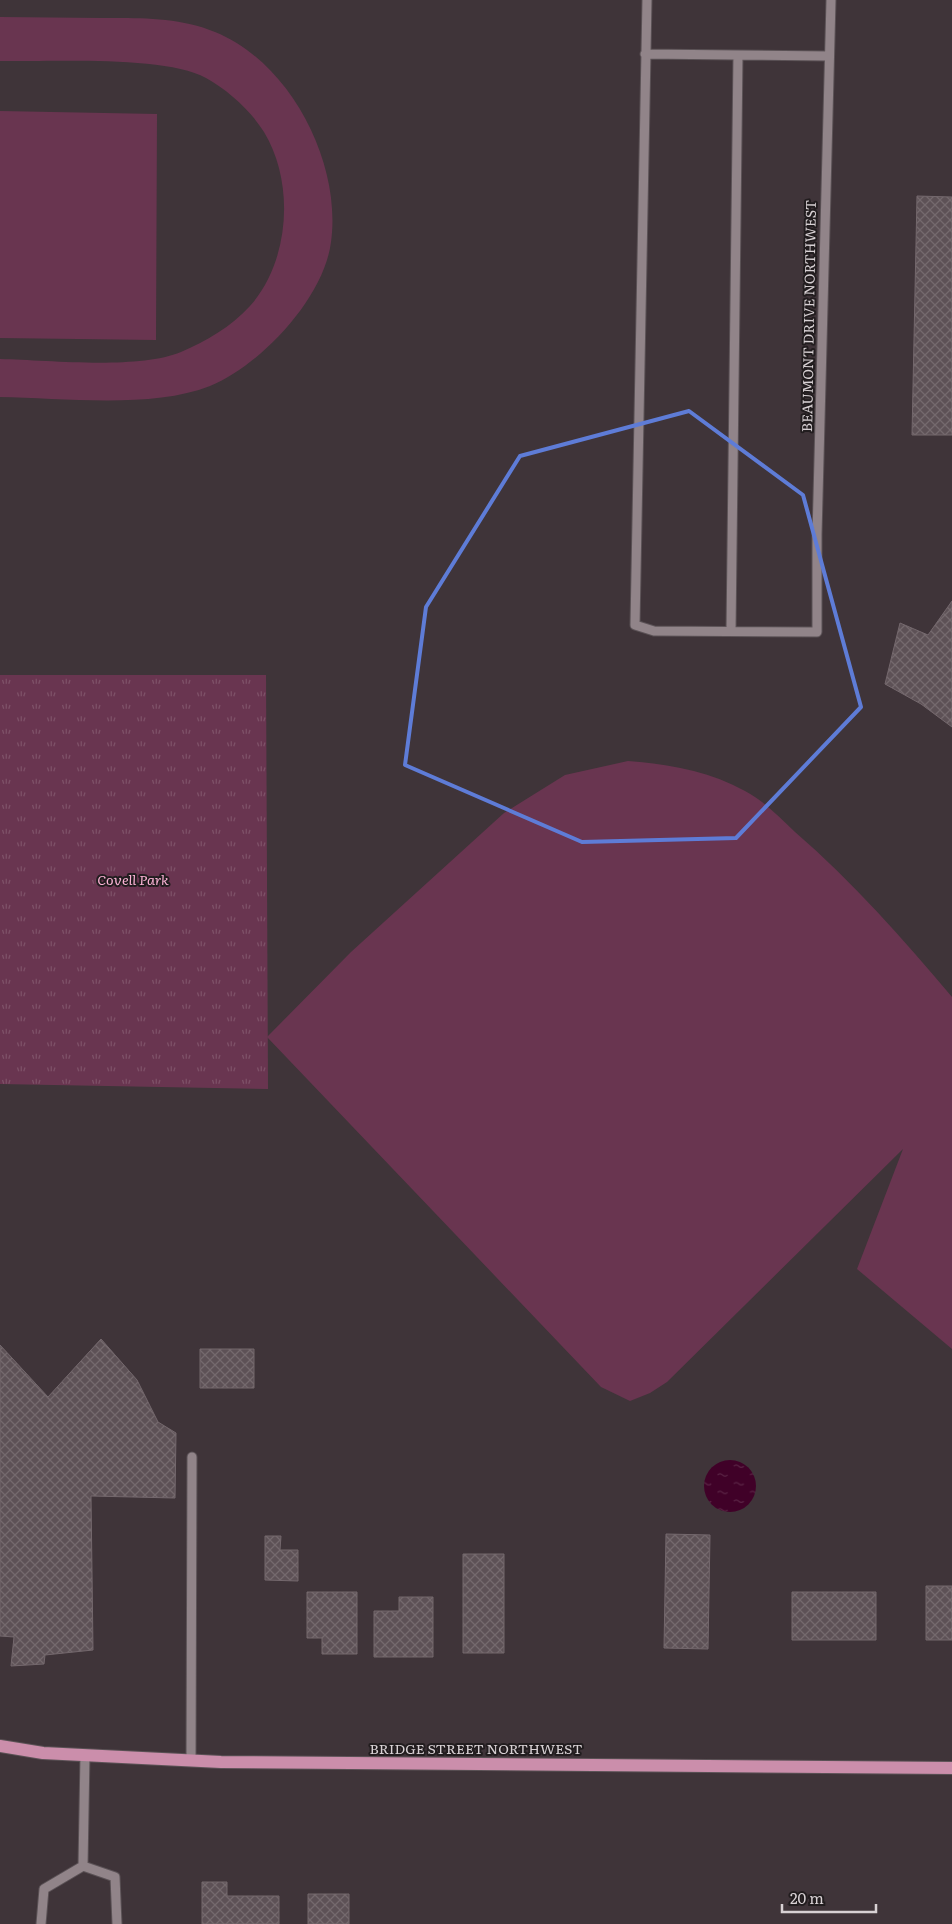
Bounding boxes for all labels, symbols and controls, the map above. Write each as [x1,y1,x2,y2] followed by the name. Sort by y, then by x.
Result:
[796,200,820,432] street label: BEAUMONT DRIVE NORTHWEST
[97,869,169,889] park label: Covell Park
[369,1738,583,1758] street label: BRIDGE STREET NORTHWEST
[782,1882,876,1914] scale bar
[790,1886,824,1909] text: 20 m

